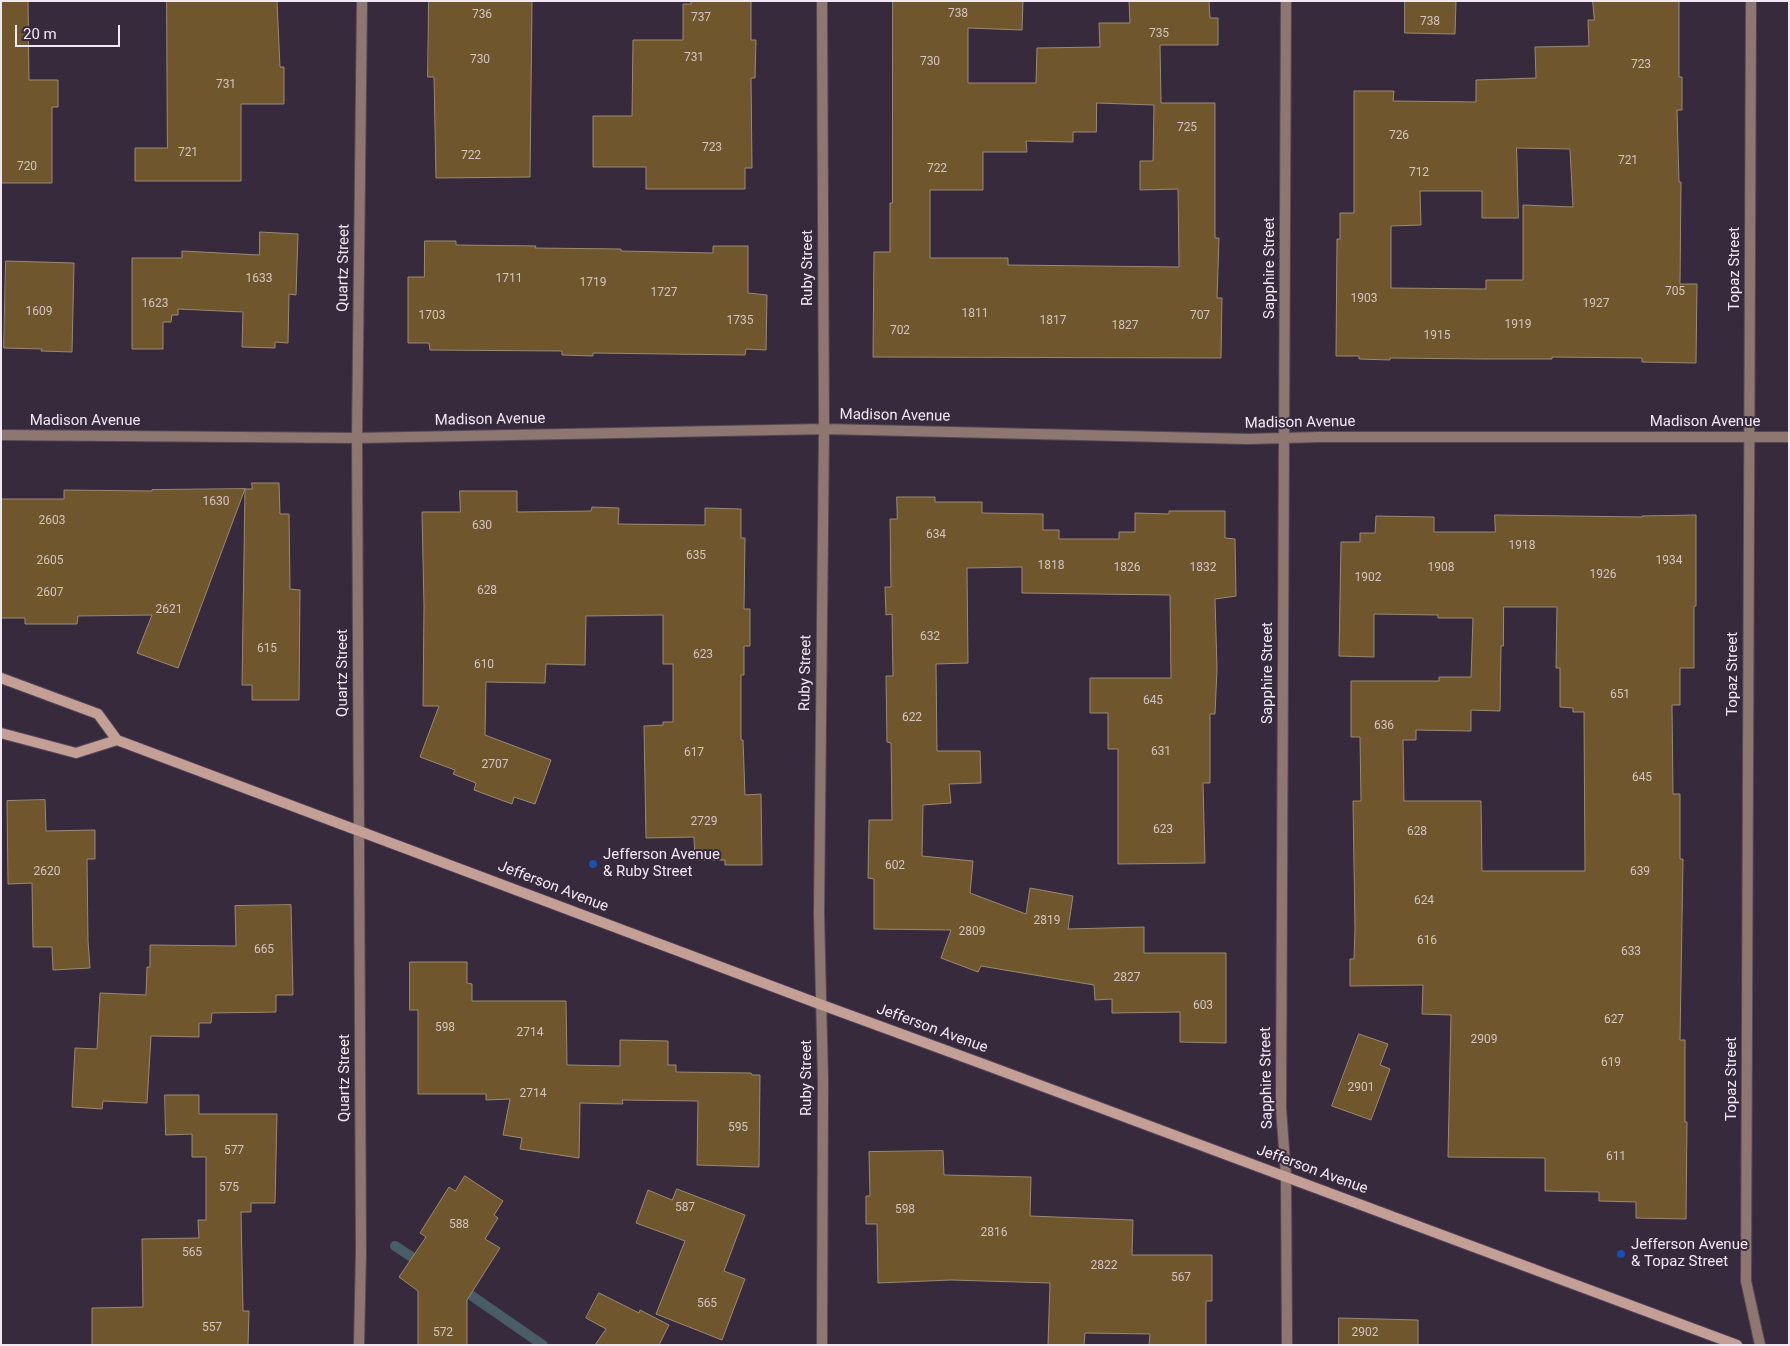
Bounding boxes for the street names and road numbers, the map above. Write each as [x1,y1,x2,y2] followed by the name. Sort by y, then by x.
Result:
[1261,217,1279,319] street label: Sapphire Street
[334,224,354,312] street label: Quartz Street
[1726,227,1744,311] street label: Topaz Street
[799,230,817,306] street label: Ruby Street
[839,406,951,426] street label: Madison Avenue
[434,410,546,430] street label: Madison Avenue
[30,412,140,430] street label: Madison Avenue
[1244,413,1356,433] street label: Madison Avenue
[1650,413,1760,431] street label: Madison Avenue
[1259,622,1277,724] street label: Sapphire Street
[334,629,352,717] street label: Quartz Street
[1724,632,1742,716] street label: Topaz Street
[796,635,816,711] street label: Ruby Street
[495,858,611,916] street label: Jefferson Avenue
[874,1001,990,1057] street label: Jefferson Avenue
[1257,1027,1277,1129] street label: Sapphire Street
[336,1034,354,1122] street label: Quartz Street
[1723,1037,1741,1121] street label: Topaz Street
[798,1040,816,1116] street label: Ruby Street
[1254,1142,1370,1198] street label: Jefferson Avenue

